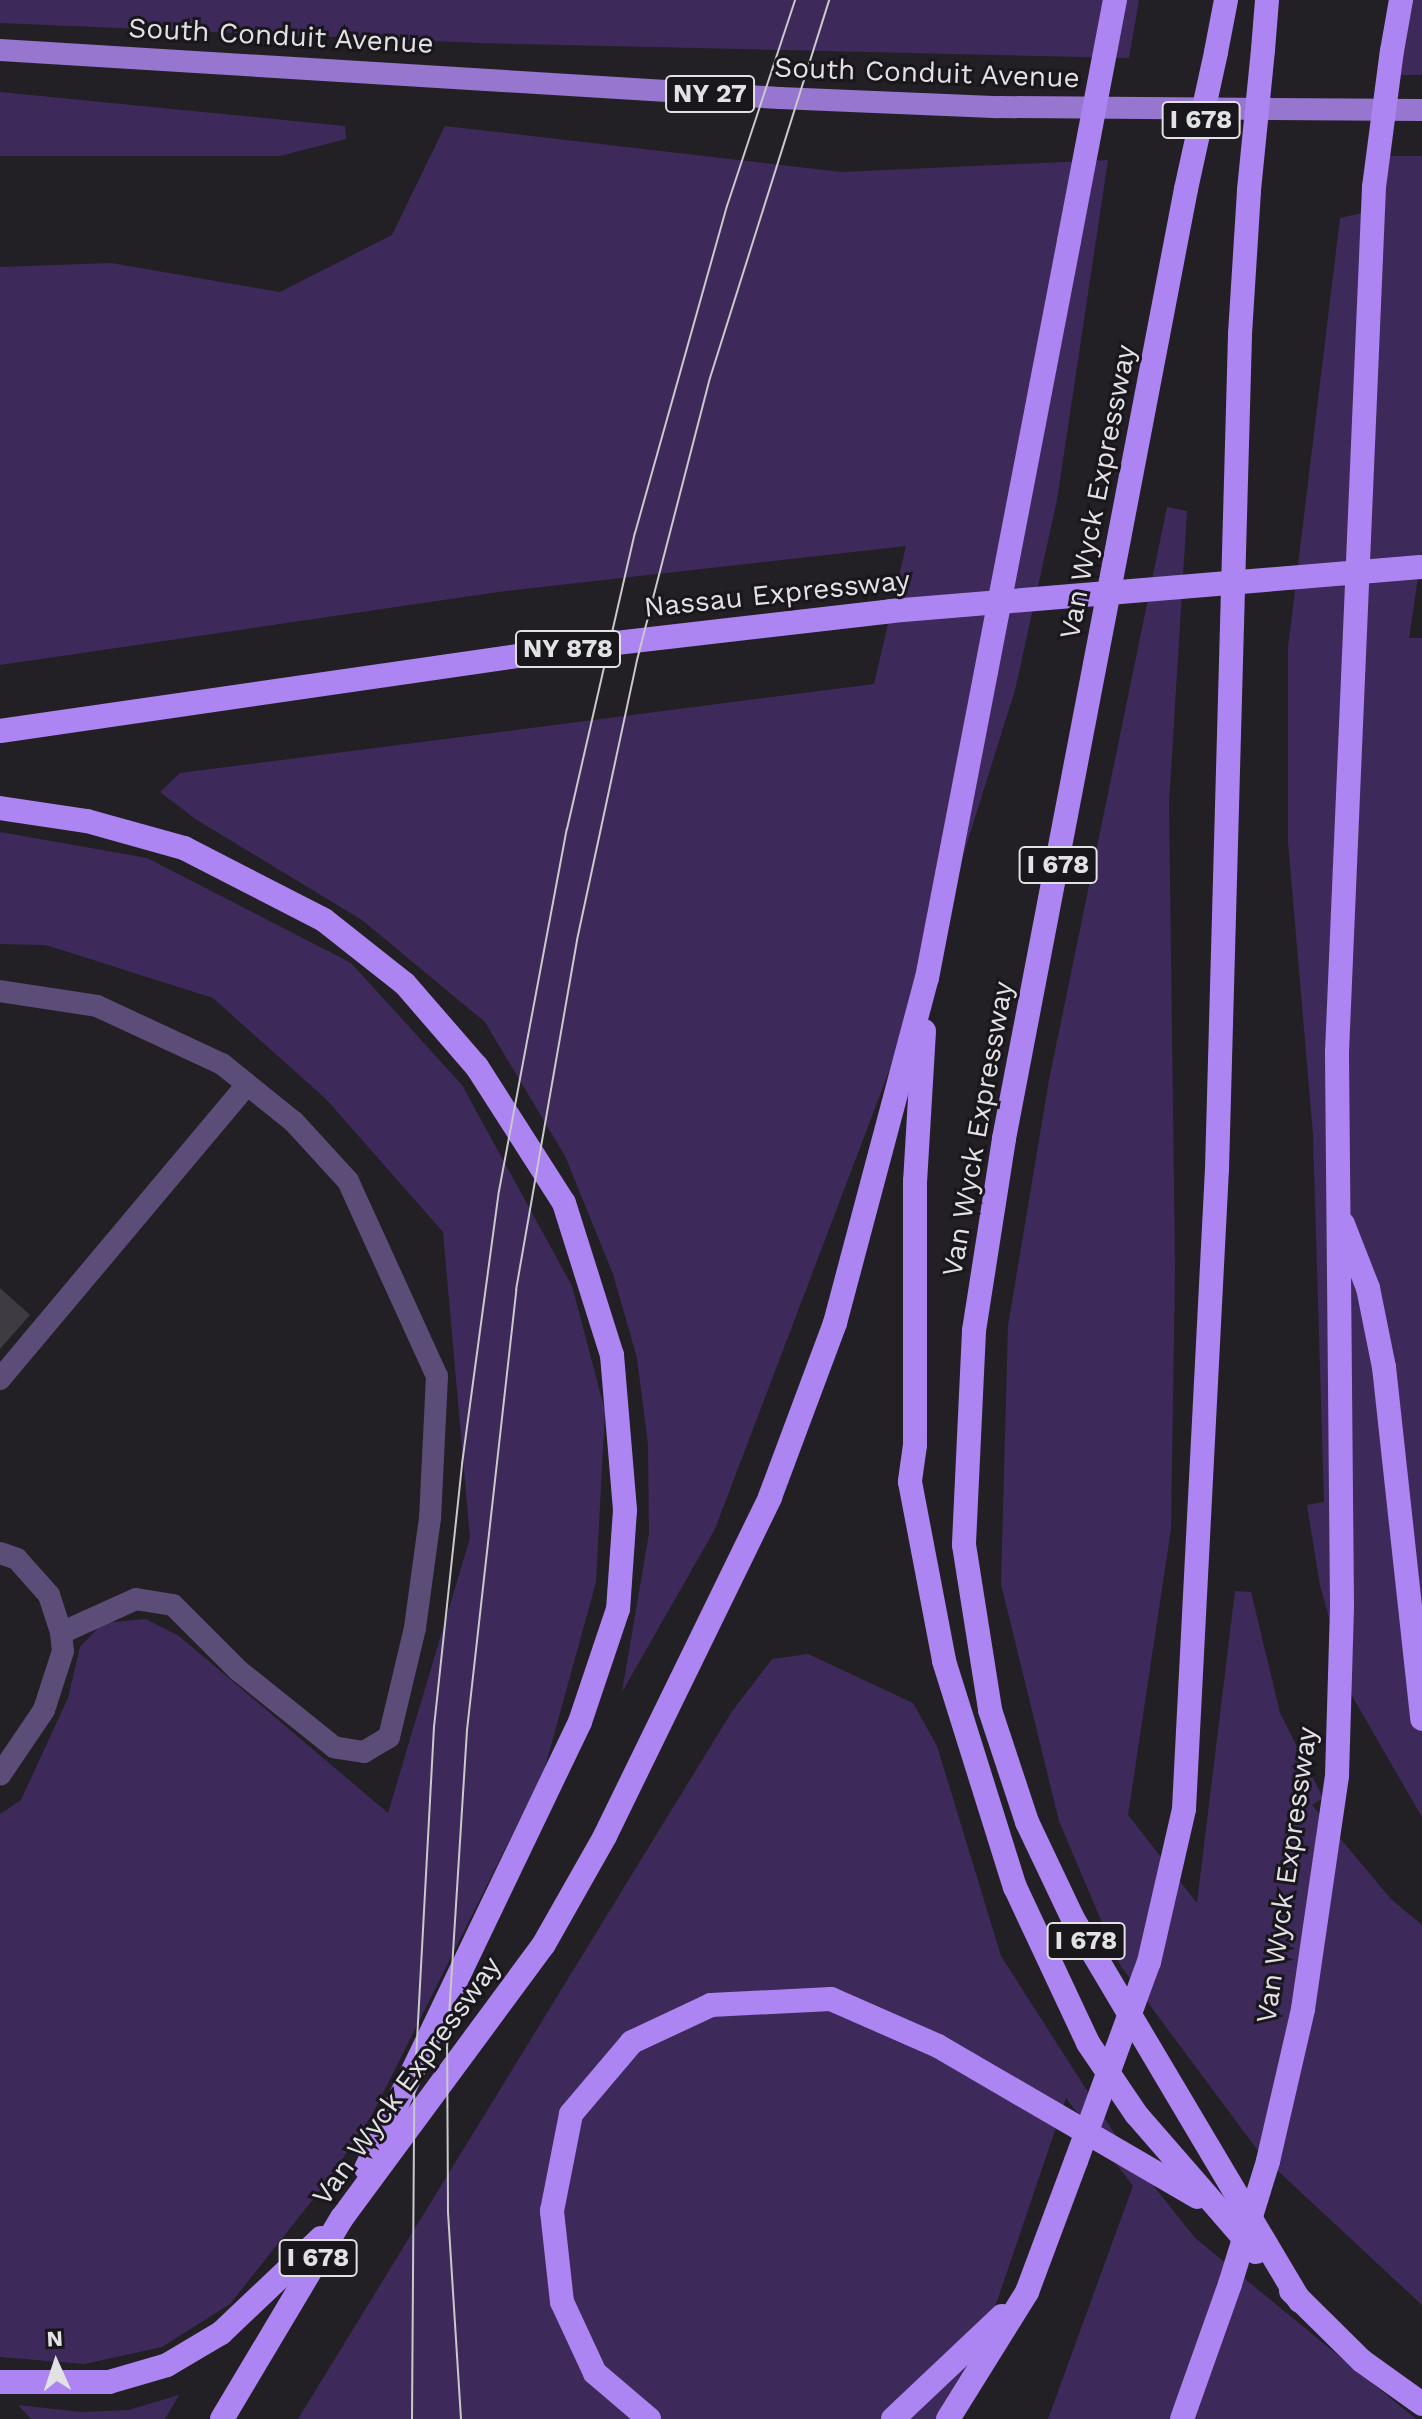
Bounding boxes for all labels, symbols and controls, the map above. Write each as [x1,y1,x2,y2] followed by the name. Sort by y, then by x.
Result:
[127,11,435,61] street label: South Conduit Avenue
[773,51,1081,95] street label: South Conduit Avenue
[664,72,756,116] road number: NY 27
[1161,98,1241,142] road number: I 678
[1053,341,1143,643] street label: Van Wyck Expressway
[642,563,912,625] street label: Nassau Expressway
[514,627,622,671] road number: NY 878
[1018,843,1098,887] road number: I 678
[935,978,1021,1280] street label: Van Wyck Expressway
[1249,1724,1325,2026] street label: Van Wyck Expressway
[1046,1919,1126,1963] road number: I 678
[305,1950,509,2212] street label: Van Wyck Expressway
[278,2236,358,2280] road number: I 678
[16,2323,96,2403] north arrow
[46,2326,64,2351] text: N

